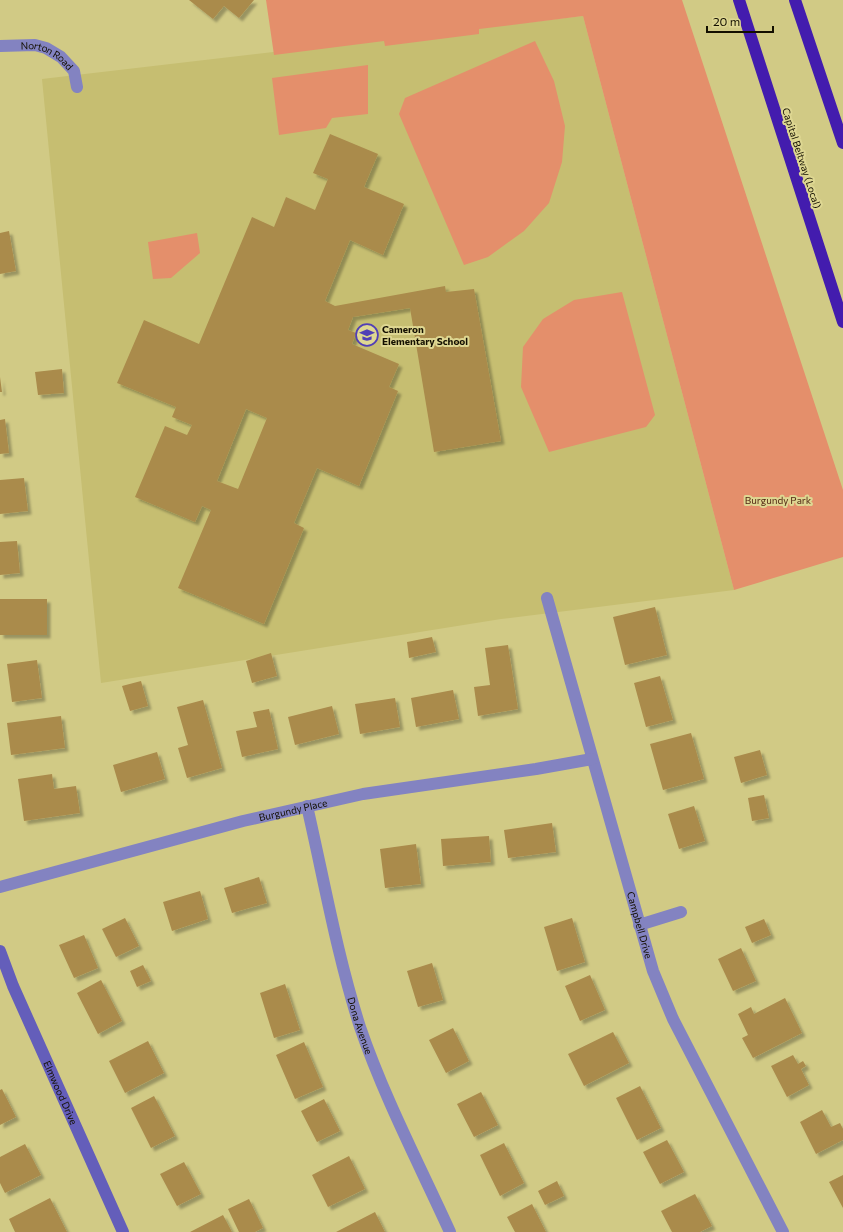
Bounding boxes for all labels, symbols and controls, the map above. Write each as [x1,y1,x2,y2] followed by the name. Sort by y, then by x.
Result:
[707,8,773,34] scale bar
[713,14,740,28] text: 20 m
[21,39,76,73] street label: Norton Road
[780,106,824,210] street label: Capital Beltway (Local)
[354,322,380,348] school or university icon: Cameron Elementary School
[382,323,468,347] place label: Cameron Elementary School
[745,494,812,506] park label: Burgundy Park
[257,796,328,823] street label: Burgundy Place
[625,890,655,960] street label: Campbell Drive
[345,996,375,1056] street label: Dona Avenue
[41,1059,80,1126] street label: Elmwood Drive

